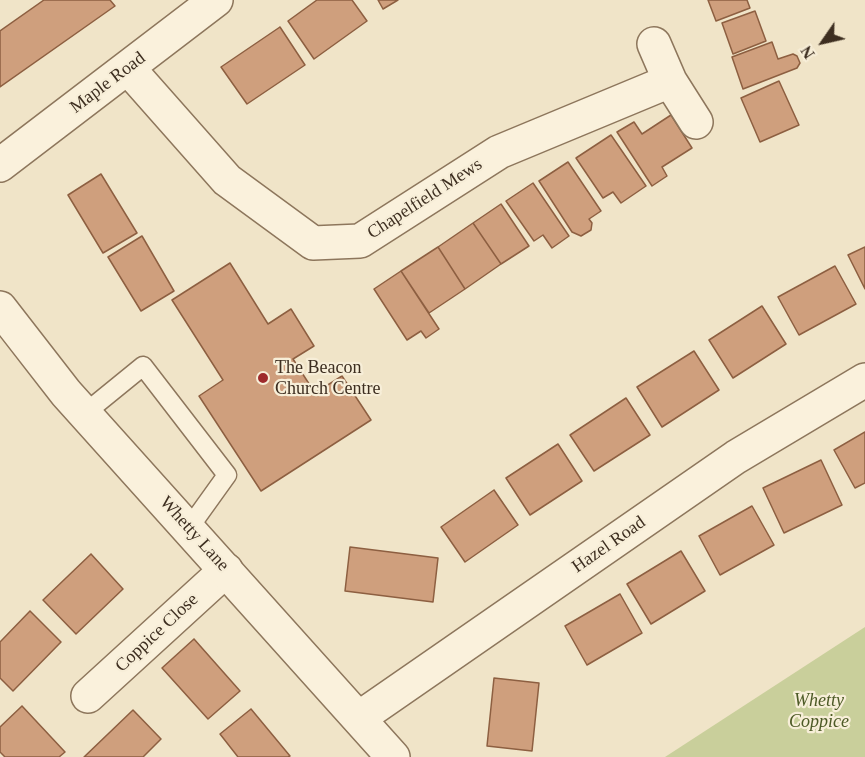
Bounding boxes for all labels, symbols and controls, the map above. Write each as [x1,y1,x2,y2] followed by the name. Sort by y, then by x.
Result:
[793,12,853,72] north arrow
[797,43,818,62] text: N
[66,48,150,118] street label: Maple Road
[364,154,486,244] street label: Chapelfield Mews
[275,357,380,400] place label: The Beacon Church Centre
[256,371,270,385] marker: The Beacon Church Centre
[155,492,233,576] street label: Whetty Lane
[568,512,650,578] street label: Hazel Road
[111,589,203,677] street label: Coppice Close
[789,690,849,732] park label: Whetty Coppice

